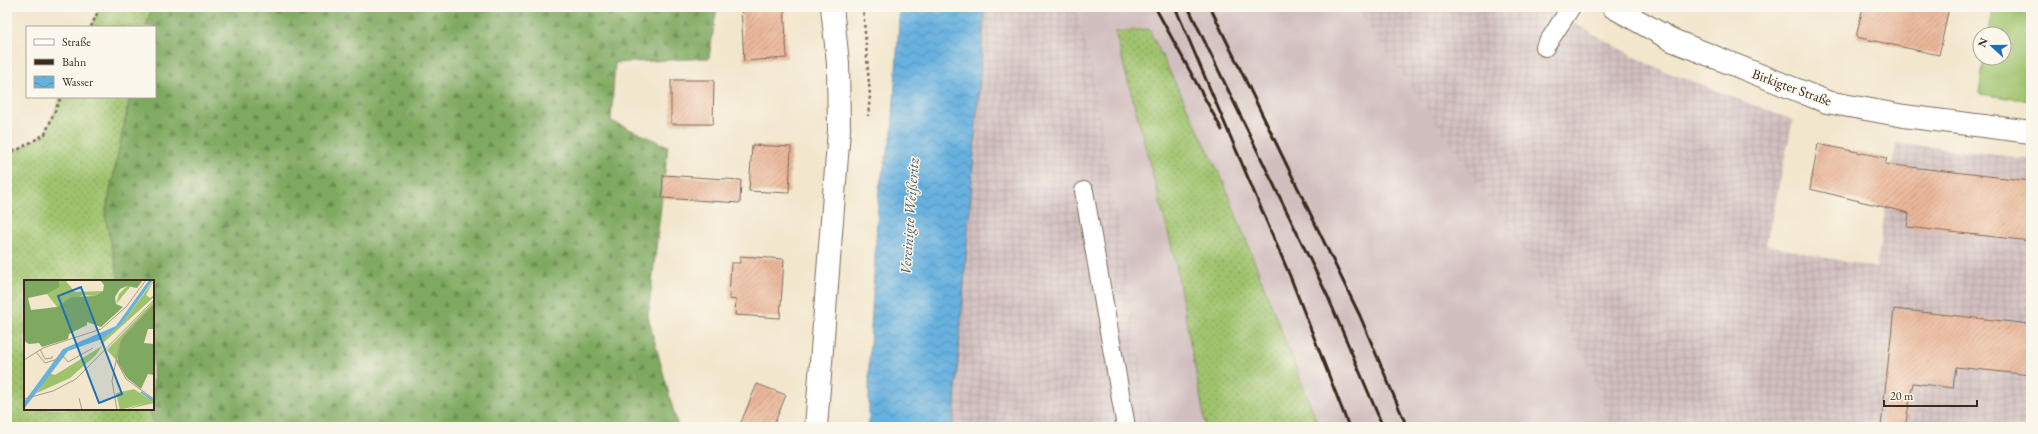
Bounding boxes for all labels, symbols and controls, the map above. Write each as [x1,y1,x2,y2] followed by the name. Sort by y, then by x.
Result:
[26,26,156,98] legend
[1972,26,2012,66] north arrow
[62,34,91,50] text: Straße
[1975,36,1991,49] text: N
[62,54,87,70] text: Bahn
[1750,64,1835,110] street label: Birkigter Straße
[62,74,93,90] text: Wasser
[895,156,923,275] water label: Vereinigte Weißeritz
[24,280,154,410] inset map
[1884,382,1977,408] scale bar
[1890,388,1914,404] text: 20 m

